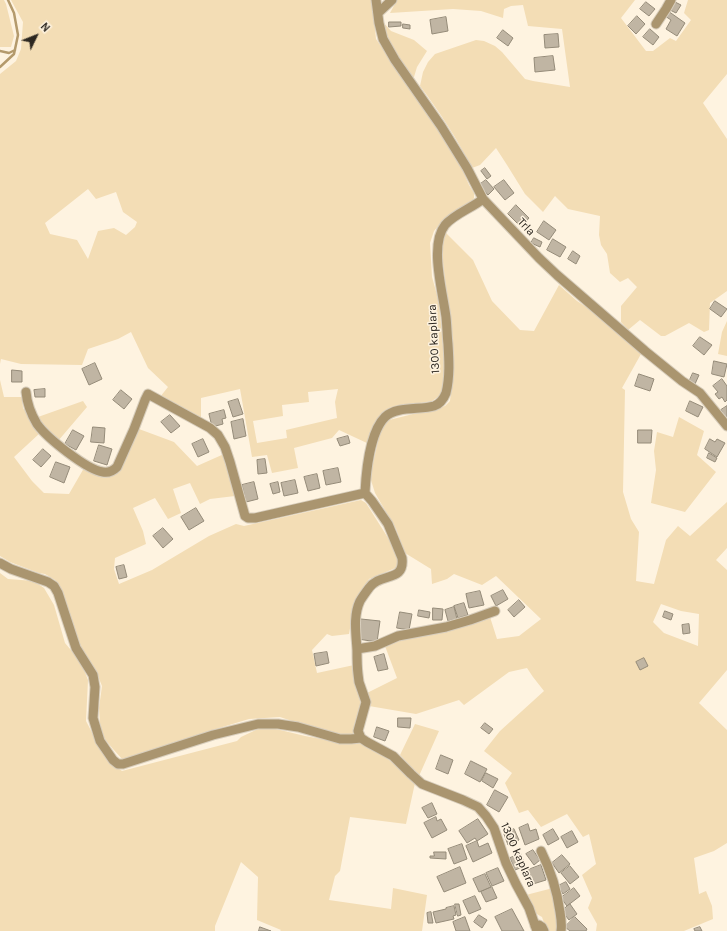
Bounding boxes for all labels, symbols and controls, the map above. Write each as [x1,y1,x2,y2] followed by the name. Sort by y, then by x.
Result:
[16,16,56,56] north arrow
[38,20,53,35] text: N
[514,215,538,239] street label: Trla
[425,304,443,374] street label: 1300 kaplara
[497,820,539,890] street label: 1300 kaplara

